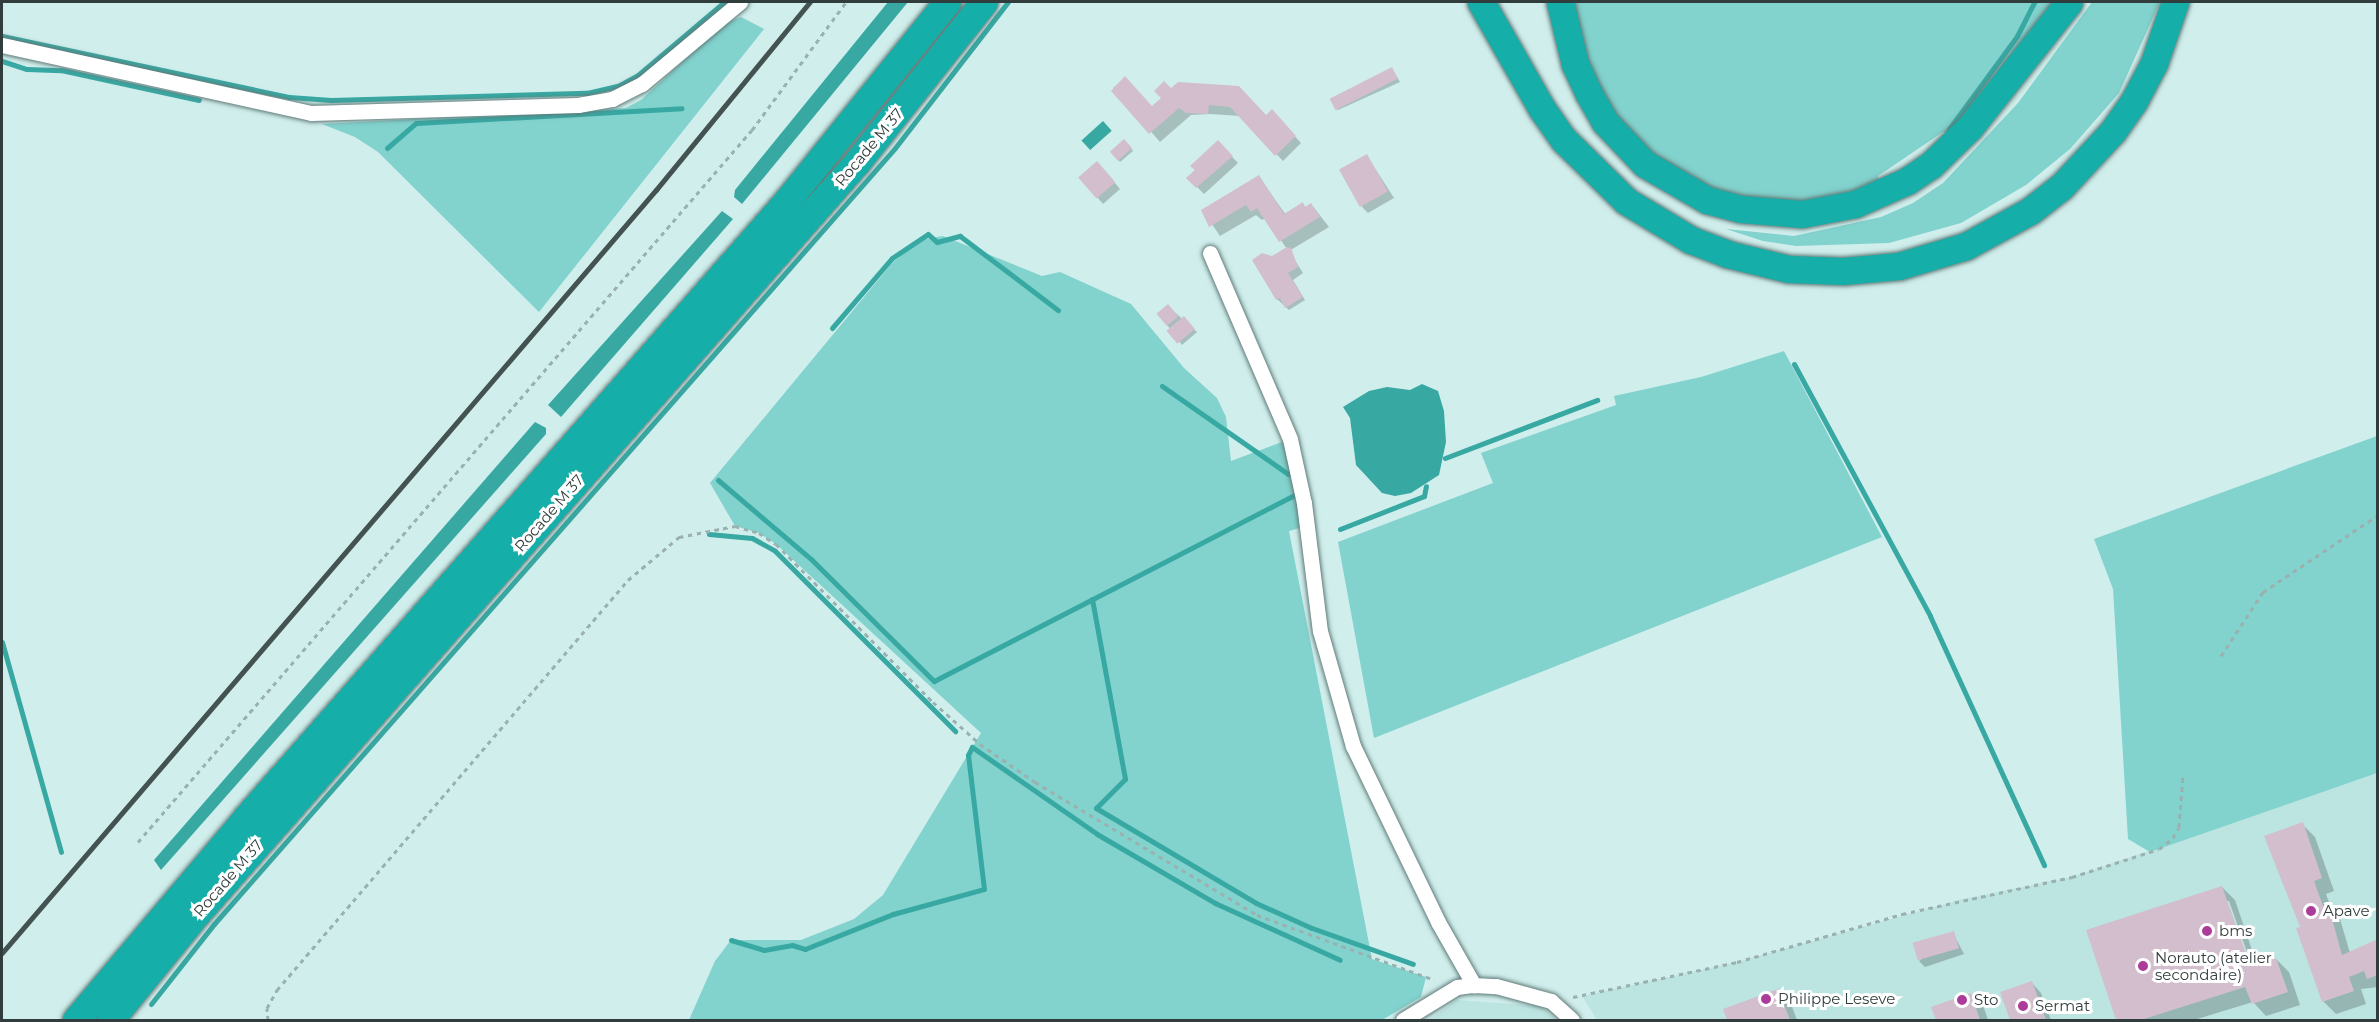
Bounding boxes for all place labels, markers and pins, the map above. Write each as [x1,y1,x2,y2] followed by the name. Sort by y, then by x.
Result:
[2323,902,2370,920] place label: Apave
[2304,904,2318,918] marker: Apave
[2219,922,2252,940] place label: bms
[2200,924,2214,938] marker: bms
[2155,948,2272,983] place label: Norauto (atelier secondaire)
[2136,959,2150,973] marker: Norauto (atelier secondaire)
[1778,990,1895,1008] place label: Philippe Leseve
[1974,991,1998,1009] place label: Sto
[1759,992,1773,1006] marker: Philippe Leseve
[1955,993,1969,1007] marker: Sto
[2035,997,2090,1015] place label: Sermat
[2016,999,2030,1013] marker: Sermat

